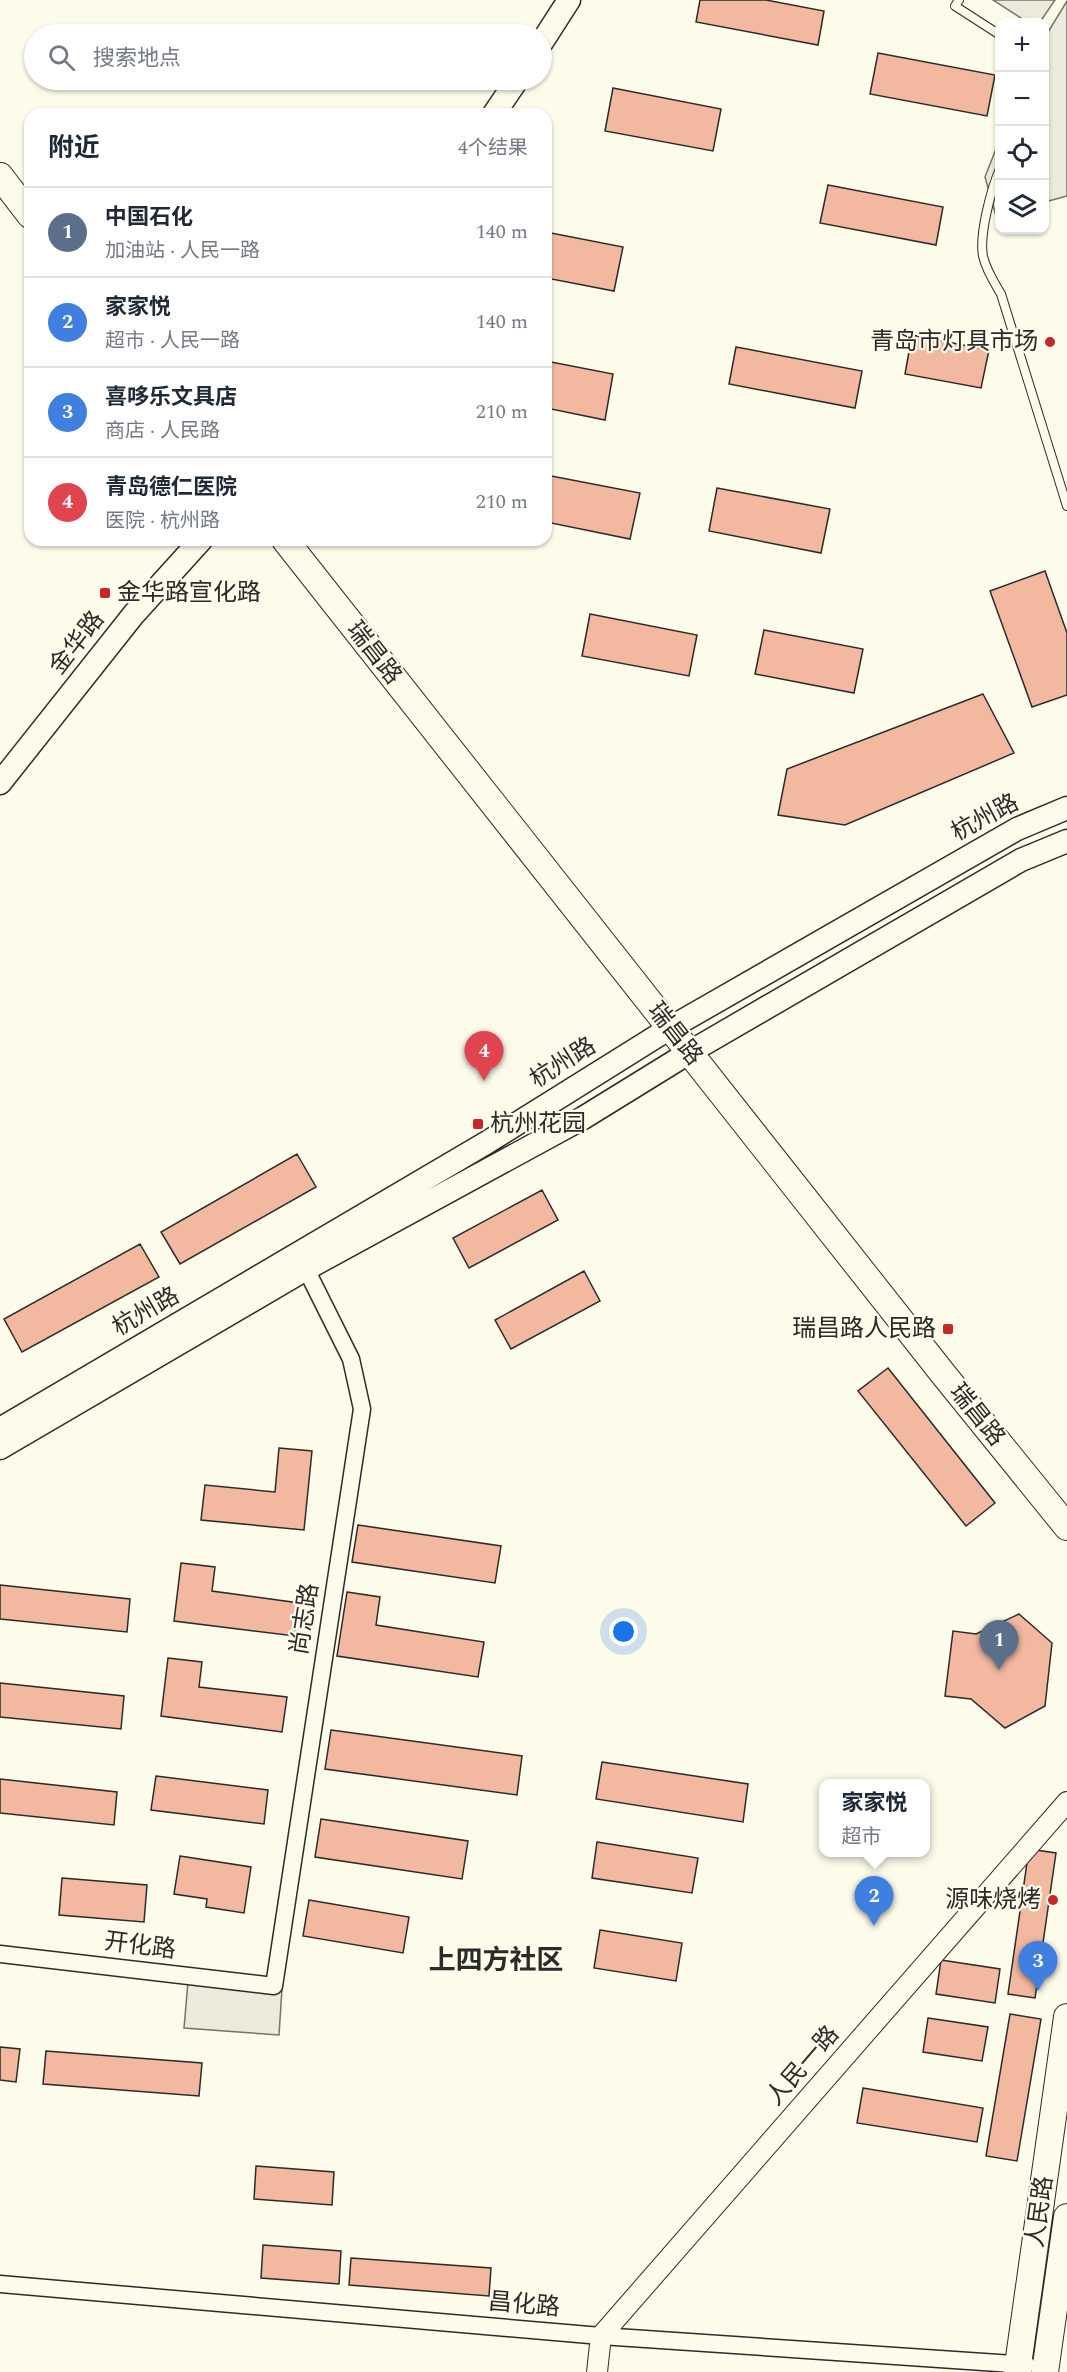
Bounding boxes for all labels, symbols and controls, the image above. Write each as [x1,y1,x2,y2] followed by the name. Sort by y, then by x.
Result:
[995,18,1049,234] map controls
[995,18,1049,72] button: +
[24,24,552,90] search box
[45,41,78,74] icon: search
[93,42,181,75] text: 搜索地点
[995,72,1049,126] button: −
[995,126,1049,180] button: locate
[48,128,100,168] text: 附近
[458,133,528,163] text: 4个结果
[995,180,1049,234] button: layers
[105,201,193,234] text: 中国石化
[62,217,73,247] text: 1
[476,217,528,247] text: 140 m
[105,236,260,266] text: 加油站 · 人民一路
[105,291,171,324] text: 家家悦
[62,307,73,337] text: 2
[476,307,528,337] text: 140 m
[870,324,1038,360] place label: 青岛市灯具市场
[105,326,240,356] text: 超市 · 人民一路
[1043,335,1057,349] marker: 青岛市灯具市场
[105,381,237,414] text: 喜哆乐文具店
[62,397,73,427] text: 3
[476,397,528,427] text: 210 m
[105,416,220,446] text: 商店 · 人民路
[105,471,237,504] text: 青岛德仁医院
[62,487,73,517] text: 4
[476,487,528,517] text: 210 m
[105,506,220,536] text: 医院 · 杭州路
[117,575,261,611] place label: 金华路宣化路
[98,586,112,600] marker: 金华路宣化路
[41,604,113,682] street label: 金华路
[338,614,410,692] street label: 瑞昌路
[945,785,1025,851] street label: 杭州路
[639,995,711,1073] street label: 瑞昌路
[523,1029,603,1097] street label: 杭州路
[464,1032,504,1081] pin: 4
[490,1106,586,1142] place label: 杭州花园
[471,1117,485,1131] marker: 杭州花园
[106,1278,186,1346] street label: 杭州路
[792,1311,936,1347] place label: 瑞昌路人民路
[941,1322,955,1336] marker: 瑞昌路人民路
[940,1376,1014,1454] street label: 瑞昌路
[282,1581,328,1657] street label: 尚志路
[609,1617,638,1646] your location
[980,1620,1018,1670] pin: 1
[819,1779,930,1857] popup
[841,1787,908,1820] text: 家家悦
[841,1822,881,1852] text: 超市
[854,1876,894,1926] pin: 2
[945,1882,1041,1918] place label: 源味烧烤
[1046,1893,1060,1907] marker: 源味烧烤
[102,1924,178,1968] street label: 开化路
[429,1940,564,1982] district label: 上四方社区
[1018,1942,1058,1991] pin: 3
[758,2018,848,2114] street label: 人民一路
[1017,2174,1063,2250] street label: 人民路
[487,2284,561,2326] street label: 昌化路

